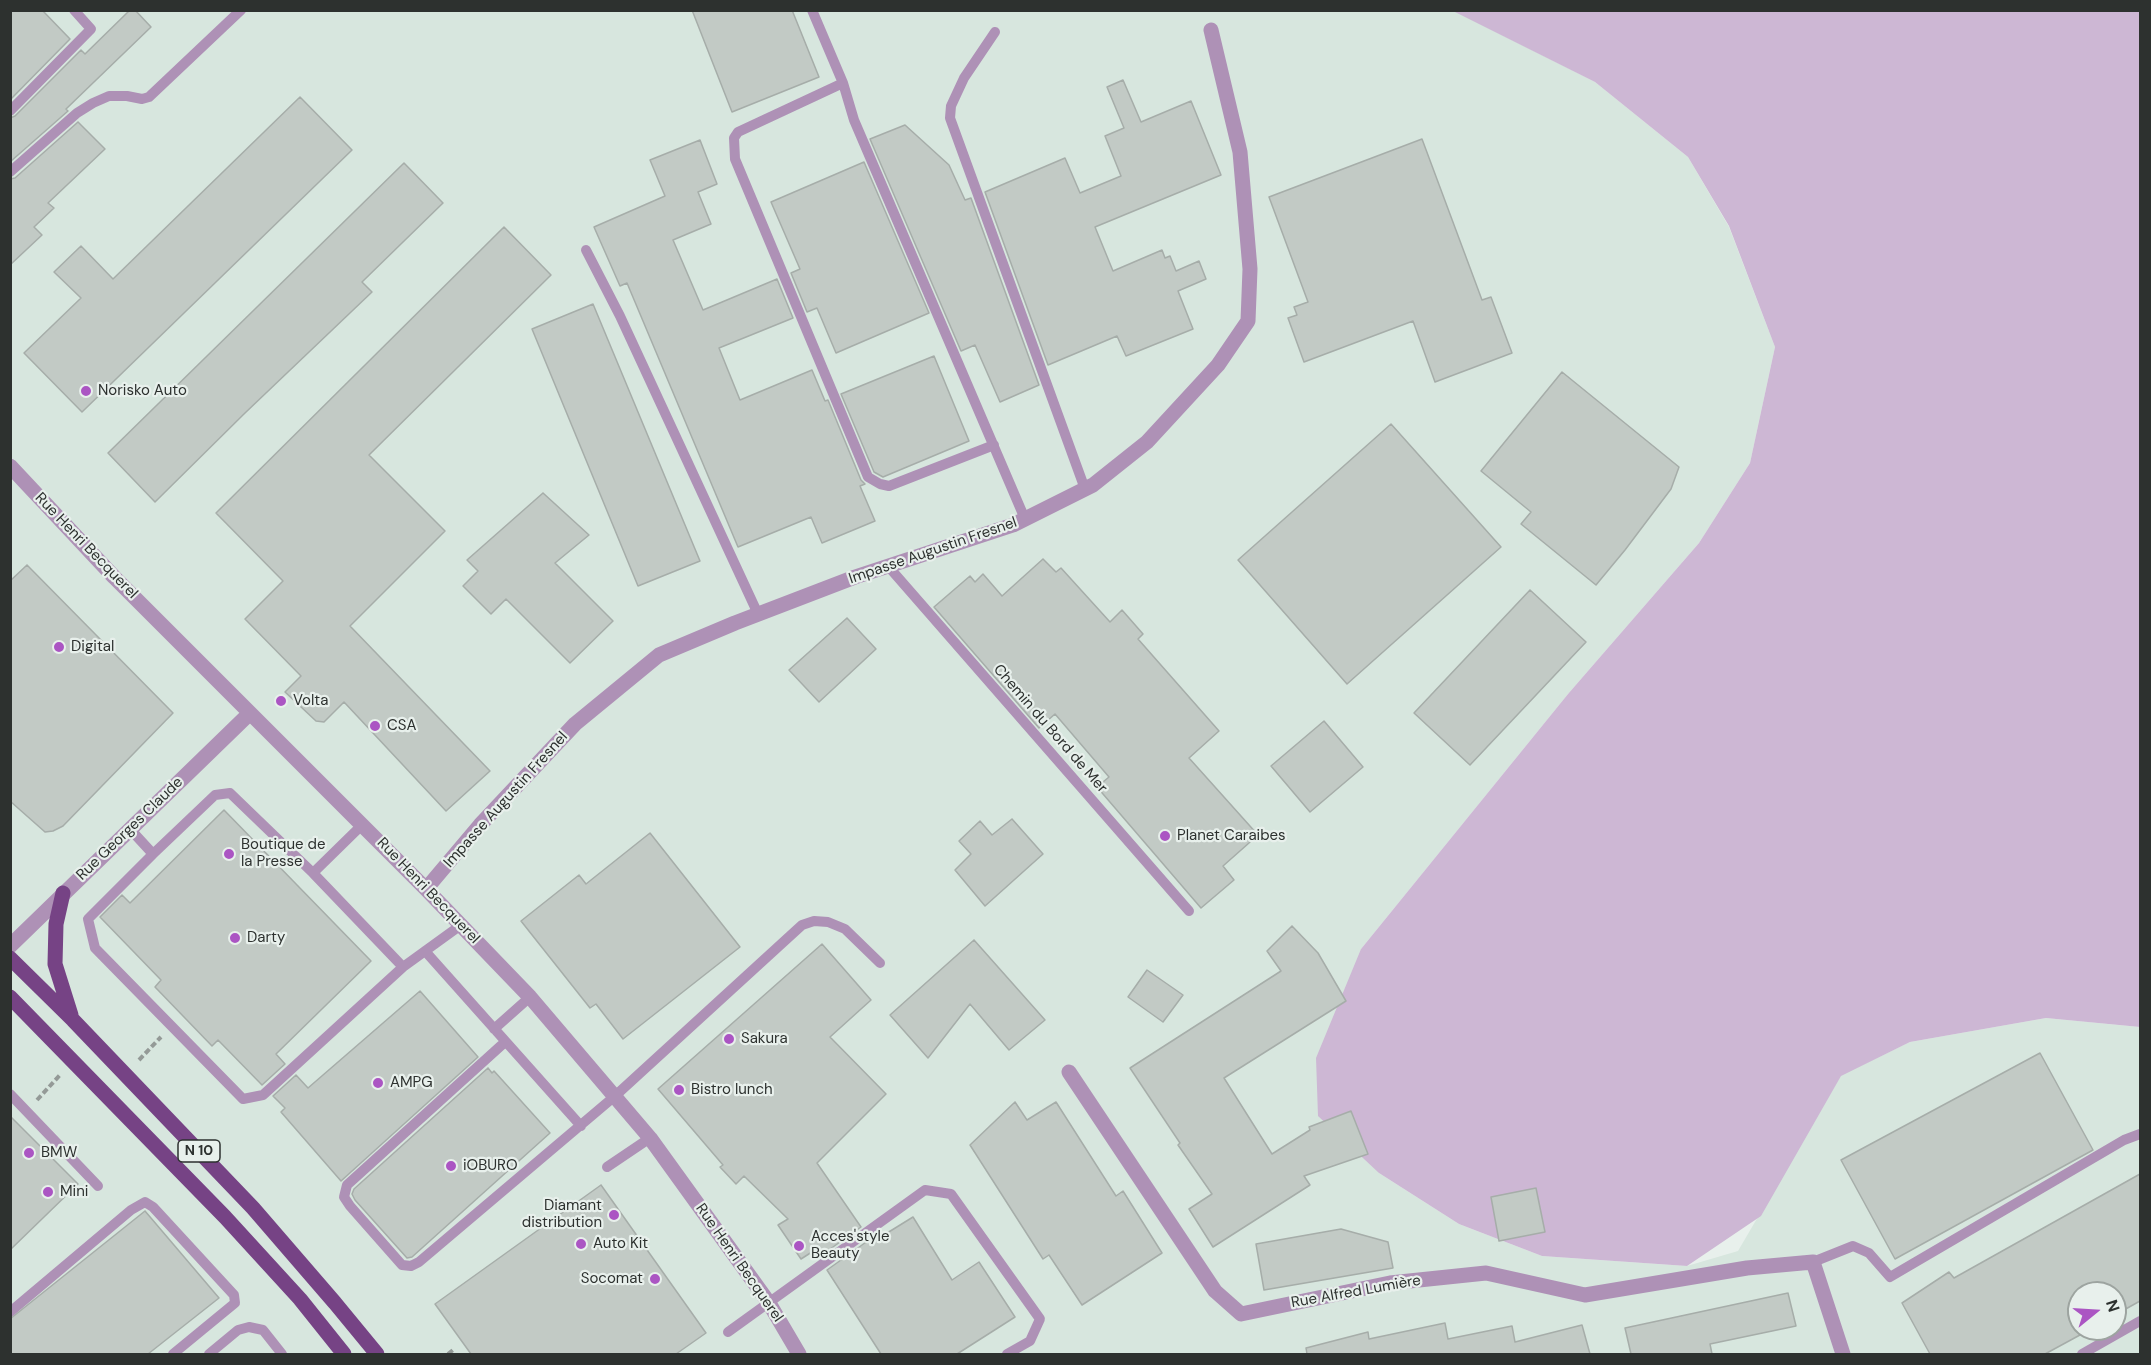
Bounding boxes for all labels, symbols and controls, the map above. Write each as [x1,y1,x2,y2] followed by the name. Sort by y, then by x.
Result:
[98,382,187,400] place label: Norisko Auto
[79,384,93,398] marker: Norisko Auto
[31,489,141,603] street label: Rue Henri Becquerel
[847,514,1019,588] street label: Impasse Augustin Fresnel
[71,638,114,656] place label: Digital
[52,640,66,654] marker: Digital
[989,661,1111,797] street label: Chemin du Bord de Mer
[293,692,328,710] place label: Volta
[274,694,288,708] marker: Volta
[387,717,416,735] place label: CSA
[368,719,382,733] marker: CSA
[440,728,572,872] street label: Impasse Augustin Fresnel
[73,774,187,884] street label: Rue Georges Claude
[1177,827,1286,845] place label: Planet Caraibes
[1158,829,1172,843] marker: Planet Caraibes
[373,834,483,948] street label: Rue Henri Becquerel
[241,836,325,871] place label: Boutique de la Presse
[222,847,236,861] marker: Boutique de la Presse
[247,929,285,947] place label: Darty
[228,931,242,945] marker: Darty
[741,1030,788,1048] place label: Sakura
[722,1032,736,1046] marker: Sakura
[390,1074,433,1092] place label: AMPG
[371,1076,385,1090] marker: AMPG
[691,1081,773,1099] place label: Bistro lunch
[672,1083,686,1097] marker: Bistro lunch
[178,1140,220,1162] road number: N 10
[41,1144,77,1162] place label: BMW
[22,1146,36,1160] marker: BMW
[463,1157,518,1175] place label: iOBURO
[444,1159,458,1173] marker: iOBURO
[60,1183,88,1201] place label: Mini
[41,1185,55,1199] marker: Mini
[522,1197,602,1232] place label: Diamant distribution
[691,1200,787,1326] street label: Rue Henri Becquerel
[607,1208,621,1222] marker: Diamant distribution
[811,1228,889,1263] place label: Acces'style Beauty
[593,1235,648,1253] place label: Auto Kit
[574,1237,588,1251] marker: Auto Kit
[792,1239,806,1253] marker: Acces'style Beauty
[581,1270,643,1288] place label: Socomat
[648,1272,662,1286] marker: Socomat
[1290,1272,1422,1312] street label: Rue Alfred Lumière
[2067,1281,2127,1341] north arrow
[2101,1297,2124,1315] text: N

